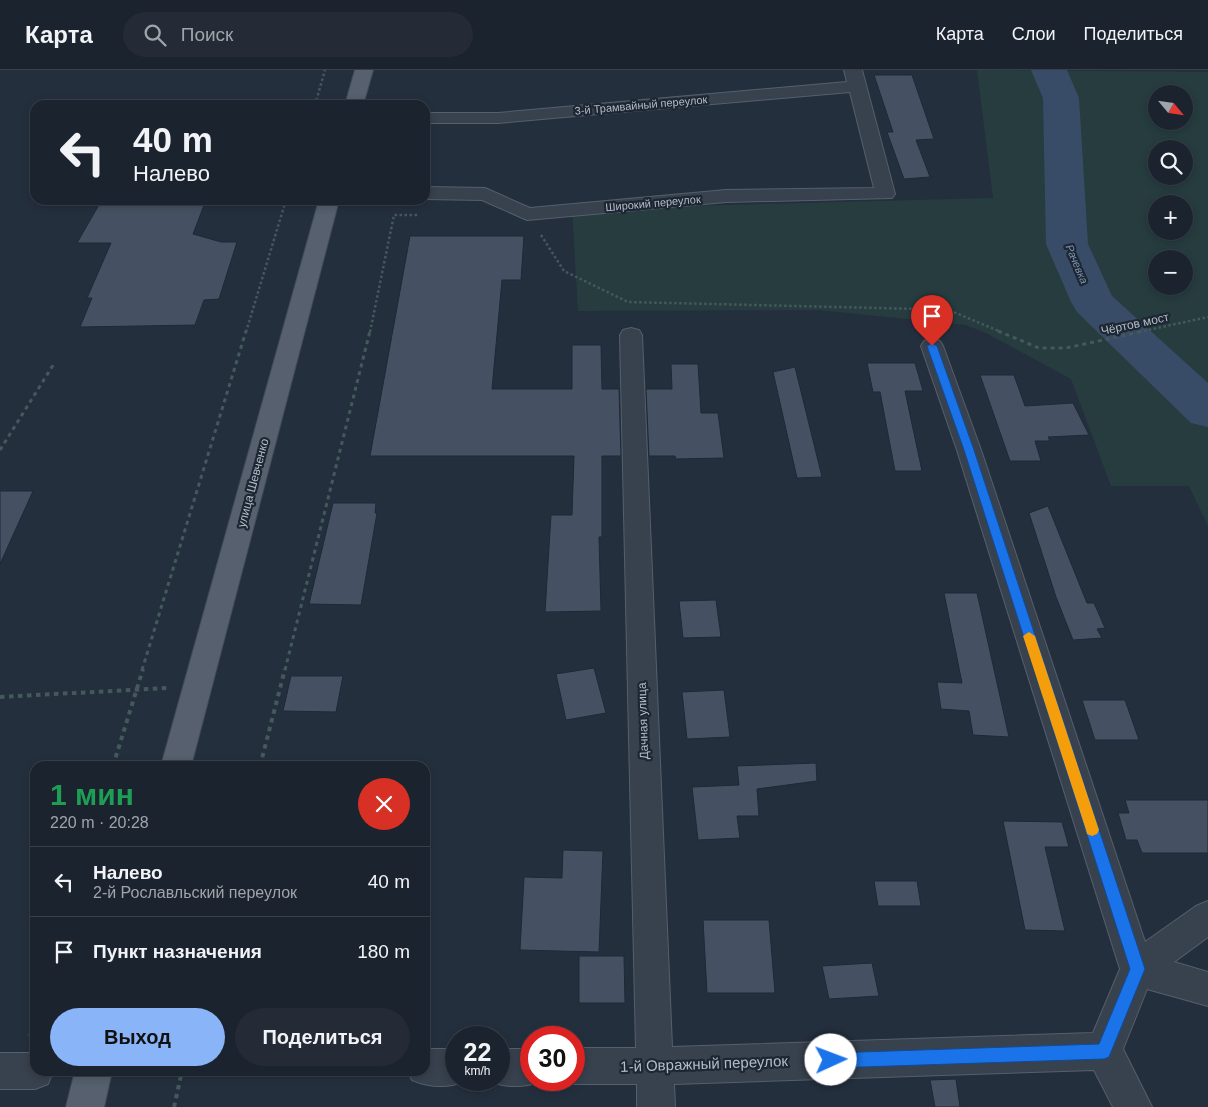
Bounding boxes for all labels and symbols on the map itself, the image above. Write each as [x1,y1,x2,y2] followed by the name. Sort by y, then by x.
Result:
[1148,85,1192,130] north arrow
[574,93,708,117] street label: 3-й Трамвайный переулок
[605,193,701,213] street label: Широкий переулок
[1063,243,1091,285] water label: Рачевка
[911,295,953,346] pin
[1100,310,1171,338] street label: Чёртов мост
[234,437,272,529] street label: улица Шевченко
[635,682,651,760] street label: Дачная улица
[520,1026,585,1091] speed limit sign: 30
[804,1033,856,1085] position arrow
[620,1052,789,1075] street label: 1-й Овражный переулок

